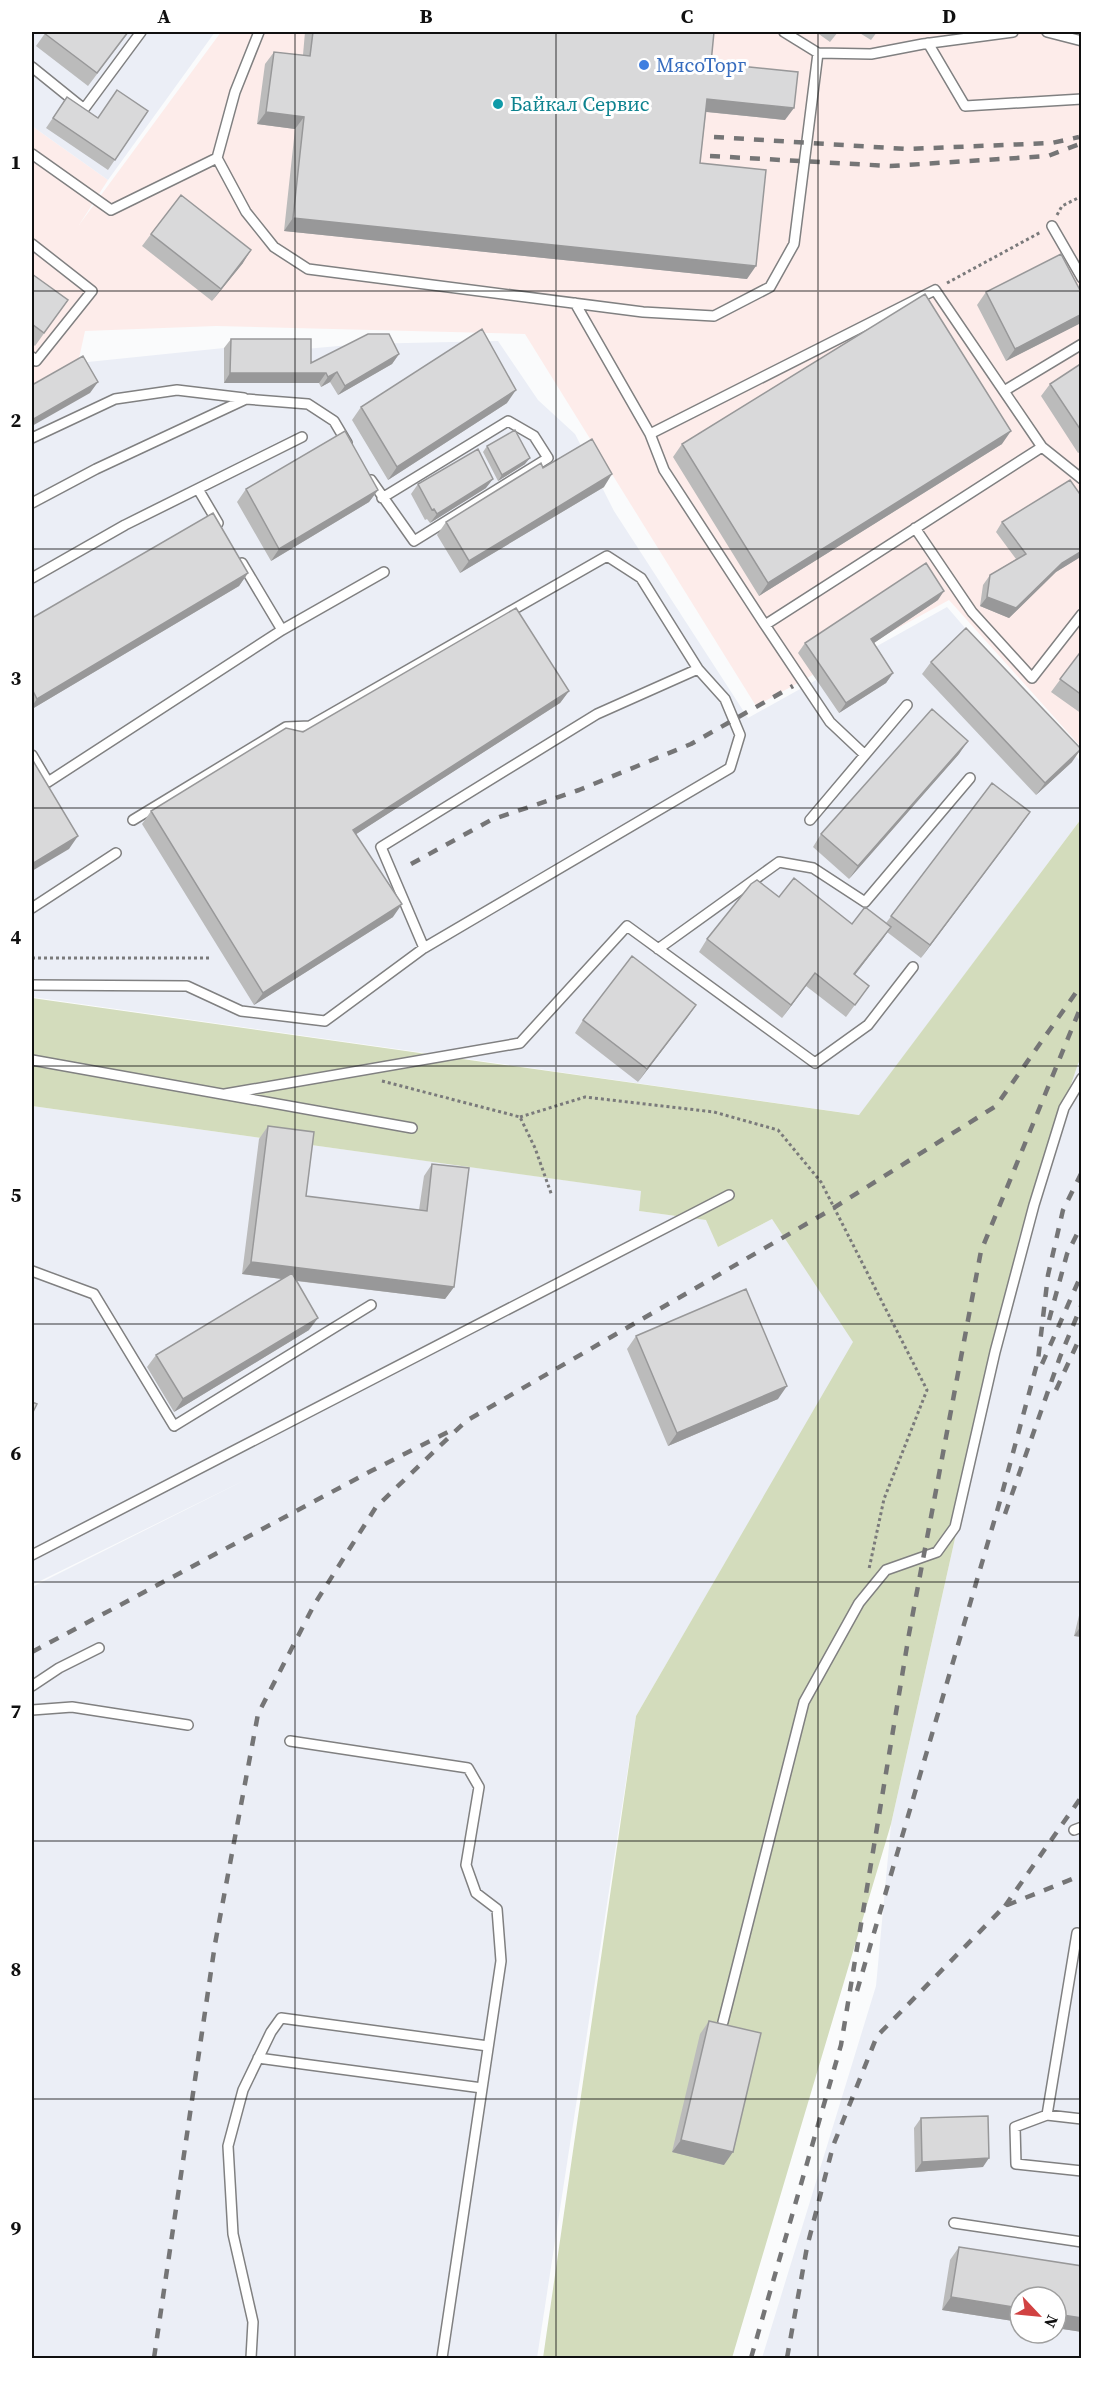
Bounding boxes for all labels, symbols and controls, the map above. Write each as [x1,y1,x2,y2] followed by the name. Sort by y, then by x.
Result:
[157,2,171,30] text: A
[419,2,433,30] text: B
[681,2,693,30] text: C
[942,2,956,30] text: D
[656,51,746,79] place label: МясоТорг
[637,58,651,72] marker: МясоТорг
[510,90,650,118] place label: Байкал Сервис
[491,97,505,111] marker: Байкал Сервис
[11,148,21,176] text: 1
[11,406,22,434] text: 2
[11,664,22,692] text: 3
[11,923,22,951] text: 4
[11,1181,22,1209] text: 5
[11,1439,22,1467] text: 6
[11,1697,22,1725] text: 7
[11,1955,21,1983] text: 8
[11,2214,22,2242] text: 9
[1008,2285,1068,2345] north arrow
[1039,2312,1064,2332] text: N

